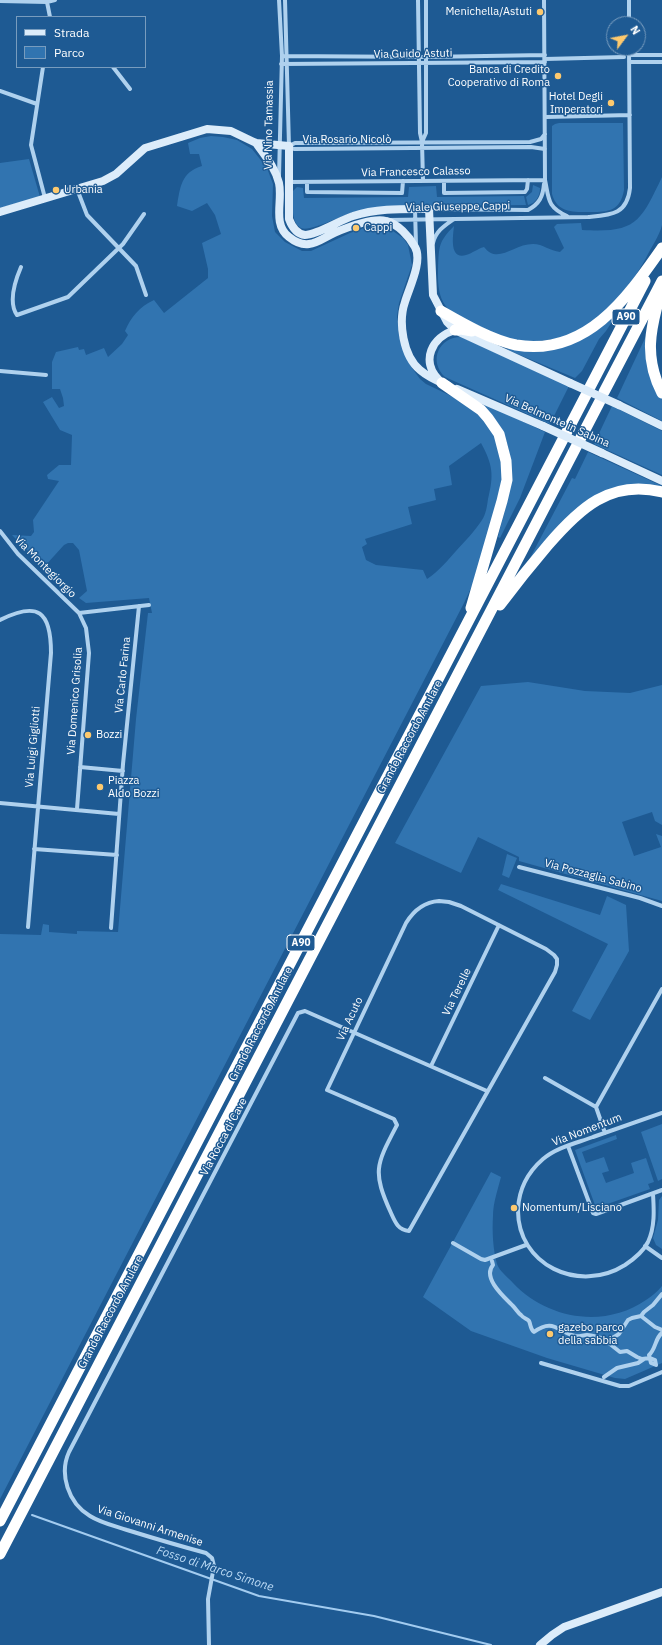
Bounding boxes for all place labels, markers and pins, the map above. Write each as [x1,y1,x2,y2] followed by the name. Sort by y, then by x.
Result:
[445,5,532,19] place label: Menichella/Astuti
[535,7,545,17] marker: Menichella/Astuti
[448,63,550,89] place label: Banca di Credito Cooperativo di Roma
[553,71,563,81] marker: Banca di Credito Cooperativo di Roma
[549,90,603,116] place label: Hotel Degli Imperatori
[606,98,616,108] marker: Hotel Degli Imperatori
[64,183,103,197] place label: Urbania
[51,185,61,195] marker: Urbania
[364,221,392,235] place label: Cappi
[351,223,361,233] marker: Cappi
[96,728,122,742] place label: Bozzi
[83,730,93,740] marker: Bozzi
[108,774,159,800] place label: Piazza Aldo Bozzi
[95,782,105,792] marker: Piazza Aldo Bozzi
[522,1201,622,1215] place label: Nomentum/Lisciano
[509,1203,519,1213] marker: Nomentum/Lisciano
[558,1321,624,1347] place label: gazebo parco della sabbia
[545,1329,555,1339] marker: gazebo parco della sabbia

